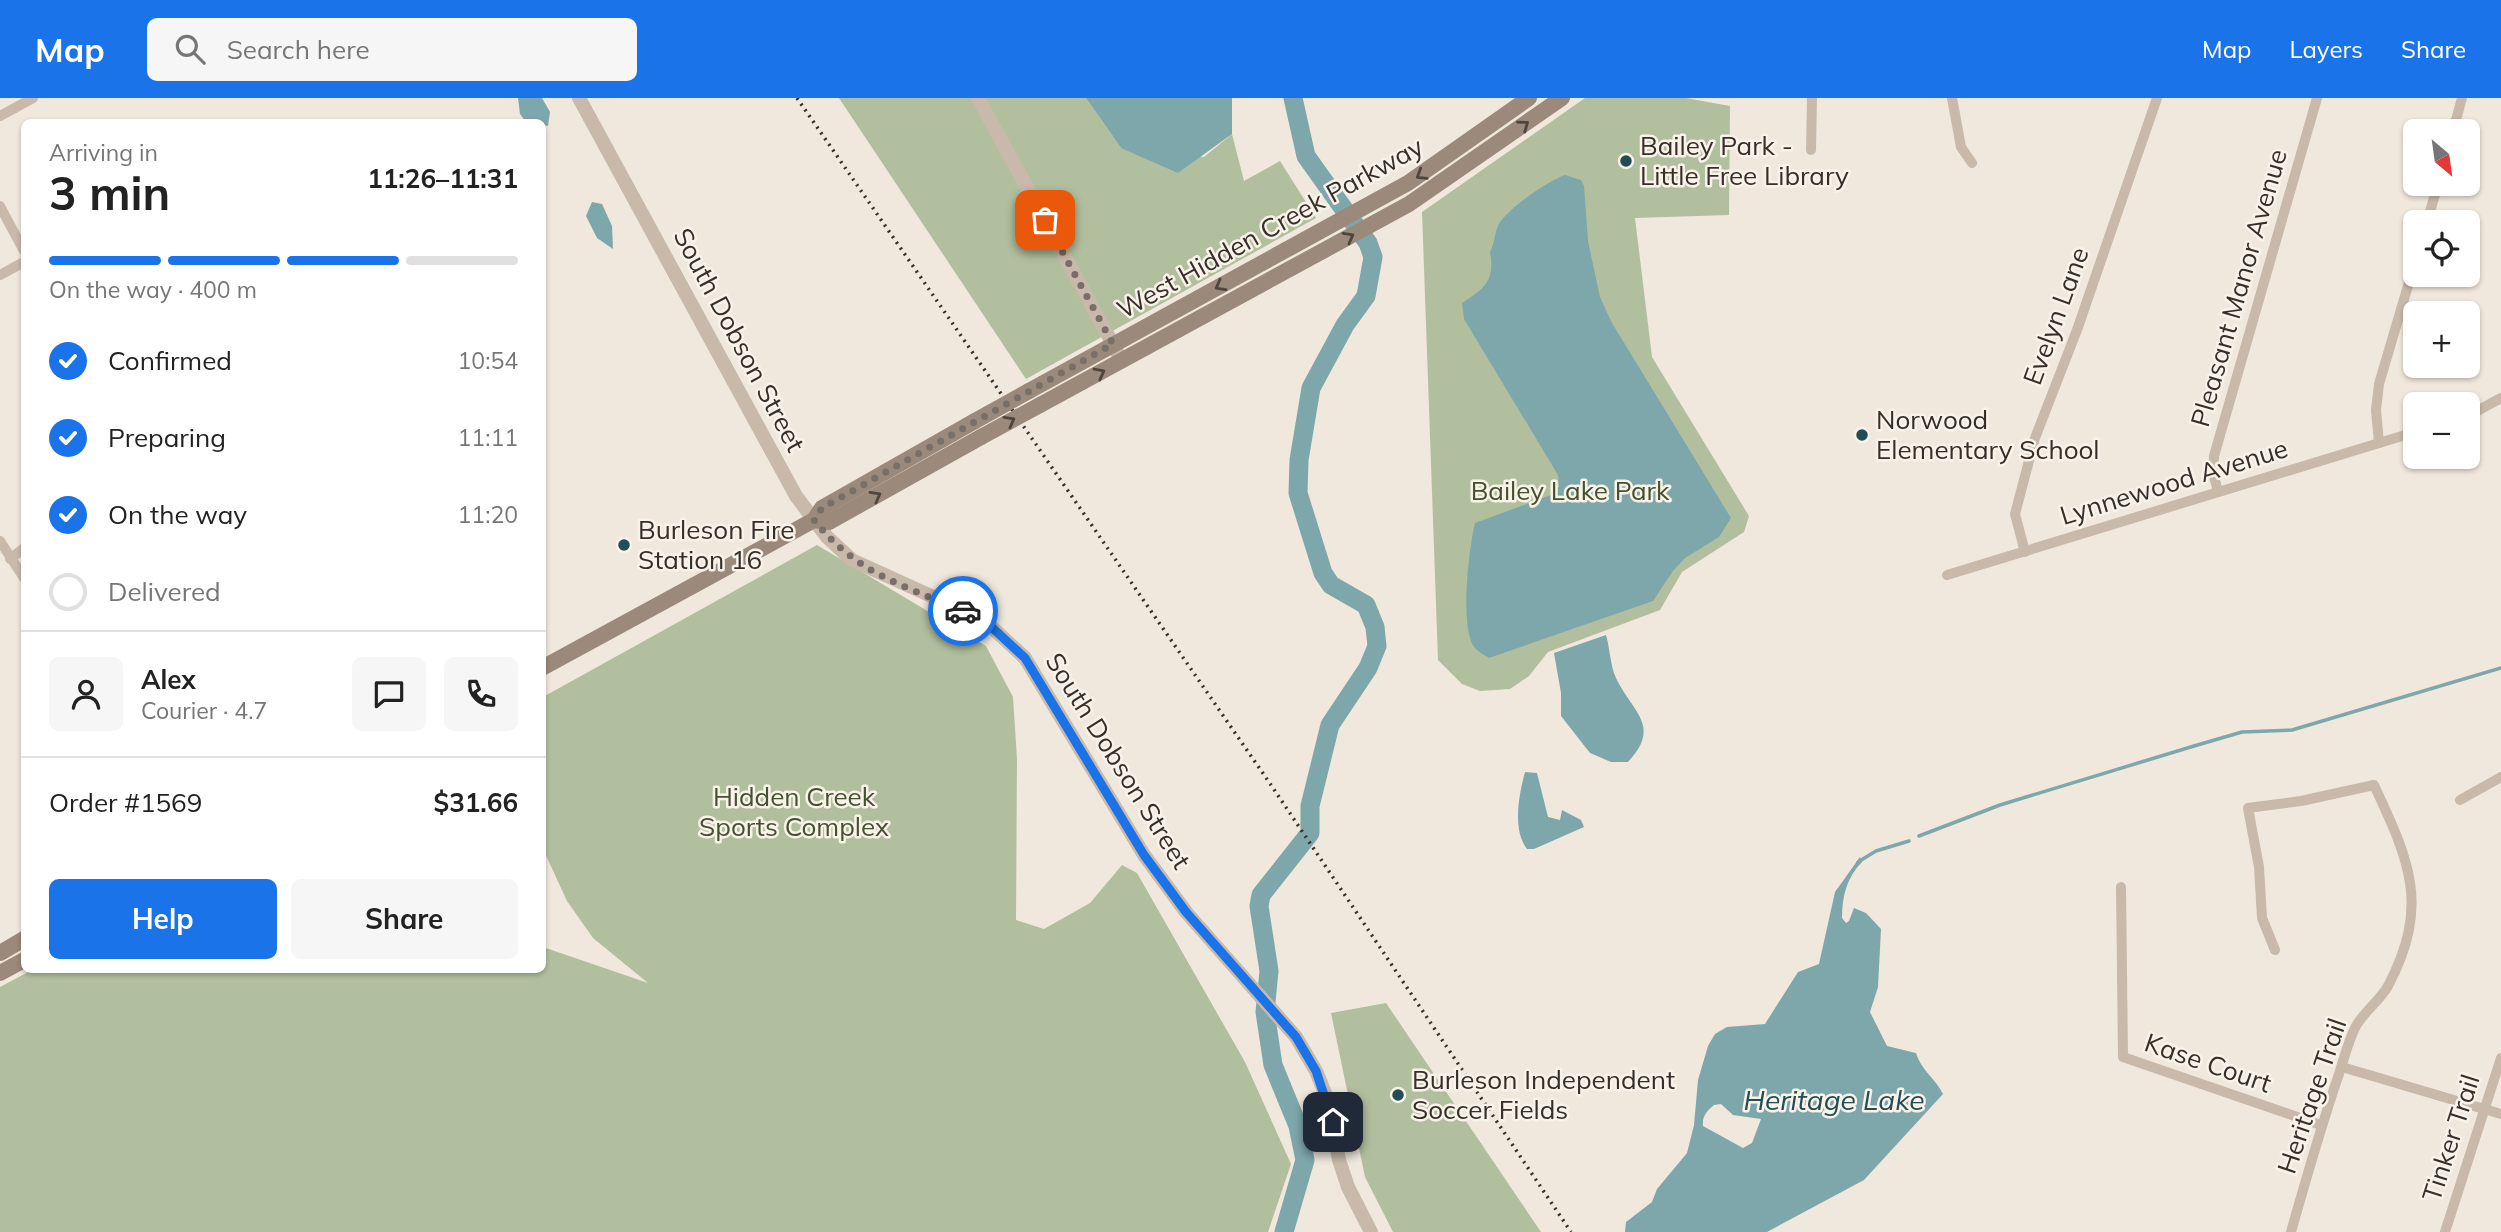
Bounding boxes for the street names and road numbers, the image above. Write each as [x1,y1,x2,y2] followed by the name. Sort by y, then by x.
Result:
[1111,129,1429,326] street label: West Hidden Creek Parkway
[2183,145,2294,430] street label: Pleasant Manor Avenue
[666,222,812,457] street label: South Dobson Street
[2015,243,2096,389] street label: Evelyn Lane
[2056,431,2292,532] street label: Lynnewood Avenue
[1039,647,1198,875] street label: South Dobson Street
[2270,1014,2353,1178] street label: Heritage Trail
[2140,1025,2276,1100] street label: Kase Court
[2415,1070,2487,1206] street label: Tinker Trail

